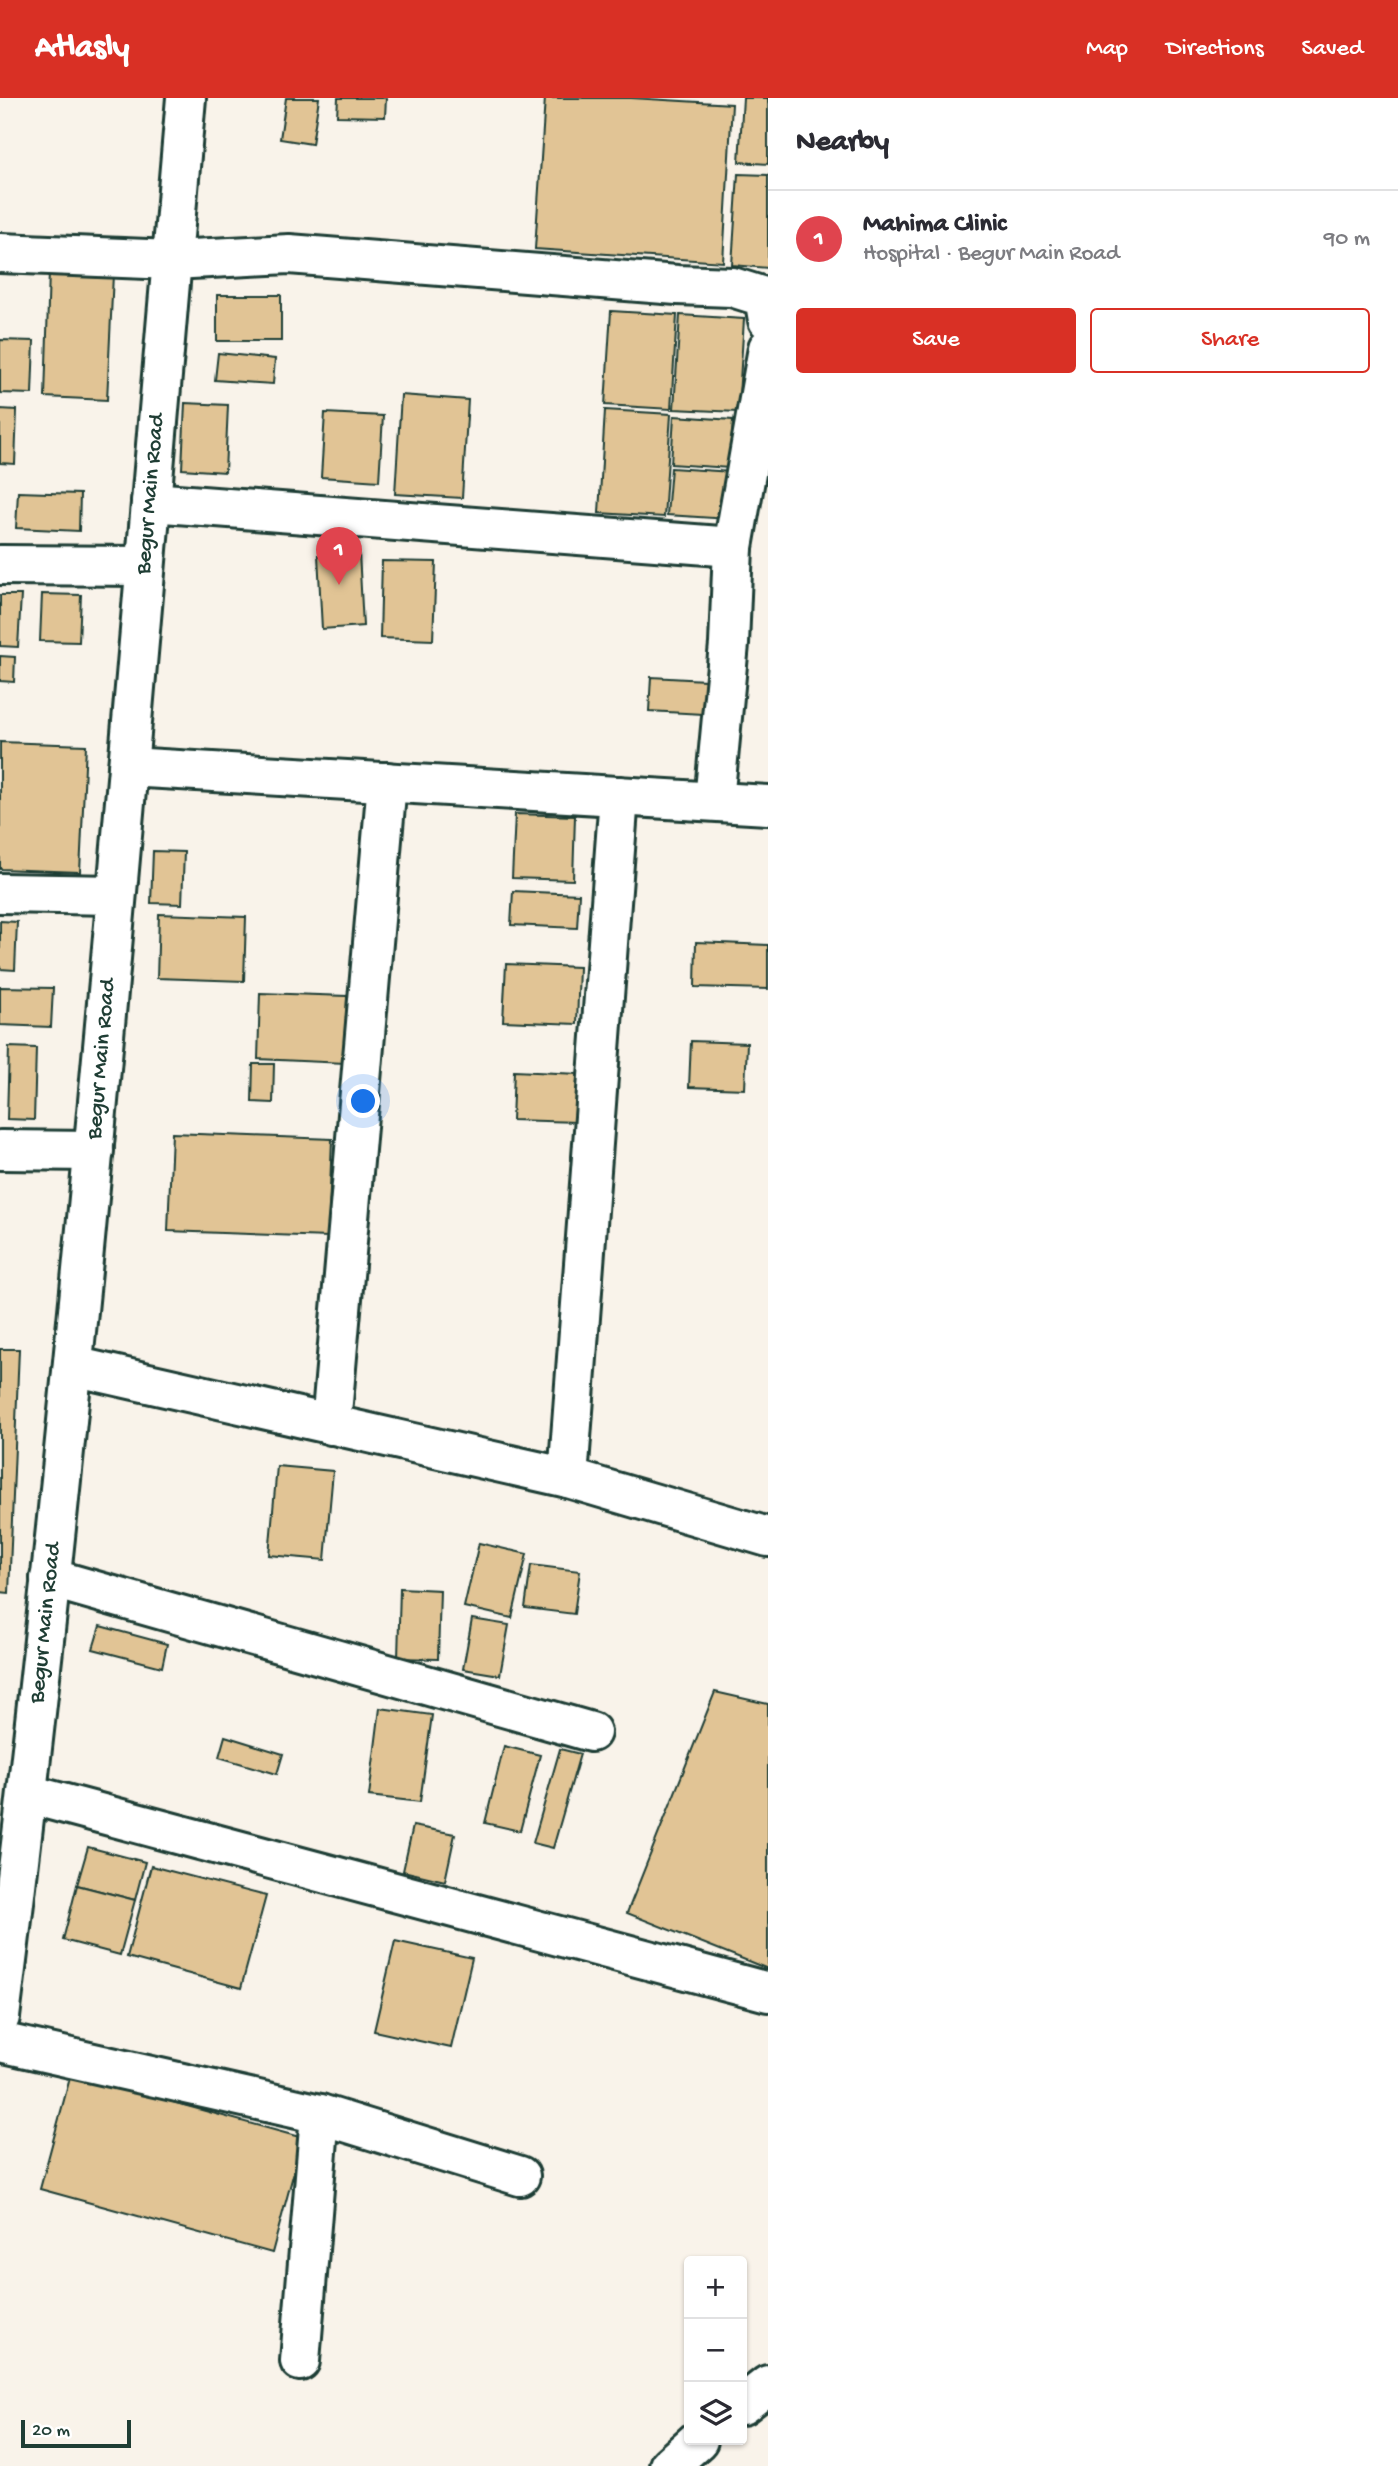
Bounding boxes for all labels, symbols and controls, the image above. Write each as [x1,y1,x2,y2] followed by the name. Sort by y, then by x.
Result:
[35,30,129,68] text: Atlasly
[1086,35,1128,64] text: Map
[1166,35,1264,64] text: Directions
[1302,35,1363,64] text: Saved
[796,126,889,161] text: Nearby
[863,210,1006,241] text: Mahima Clinic
[814,226,824,253] text: 1
[1324,226,1370,253] text: 90 m
[863,241,1120,268] text: Hospital · Begur Main Road
[796,308,1076,373] button: Save
[1090,308,1370,373] button: Share
[130,411,172,577] street label: Begur Main Road
[316,527,362,585] pin: 1
[81,976,123,1142] street label: Begur Main Road
[346,1084,380,1118] your location
[24,1540,68,1706] street label: Begur Main Road
[684,2256,747,2445] map controls
[684,2256,747,2319] button: +
[684,2319,747,2382] button: −
[684,2382,747,2445] button: layers
[21,2417,131,2449] scale bar
[32,2420,70,2443] text: 20 m

